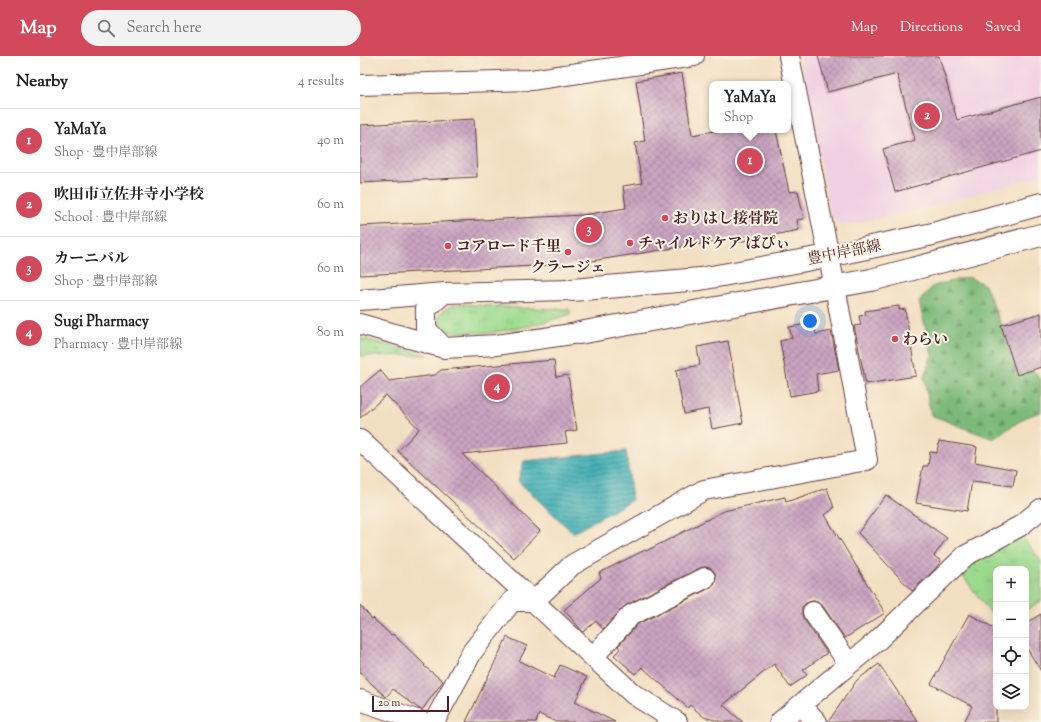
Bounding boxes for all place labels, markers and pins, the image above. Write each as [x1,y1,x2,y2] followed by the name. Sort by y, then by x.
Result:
[914,101,940,131] pin: 2
[737,146,763,176] pin: 1
[673,209,778,230] place label: おりはし接骨院
[660,213,670,223] marker: おりはし接骨院
[576,215,602,245] pin: 3
[638,234,790,255] place label: チャイルドケア ぱぴぃ
[456,237,561,258] place label: コアロード千里
[625,238,635,248] marker: チャイルドケア ぱぴぃ
[443,241,453,251] marker: コアロード千里
[563,247,573,257] marker: クラージェ
[531,258,605,279] place label: クラージェ
[903,330,948,351] place label: わらい
[890,334,900,344] marker: わらい
[484,372,510,402] pin: 4

